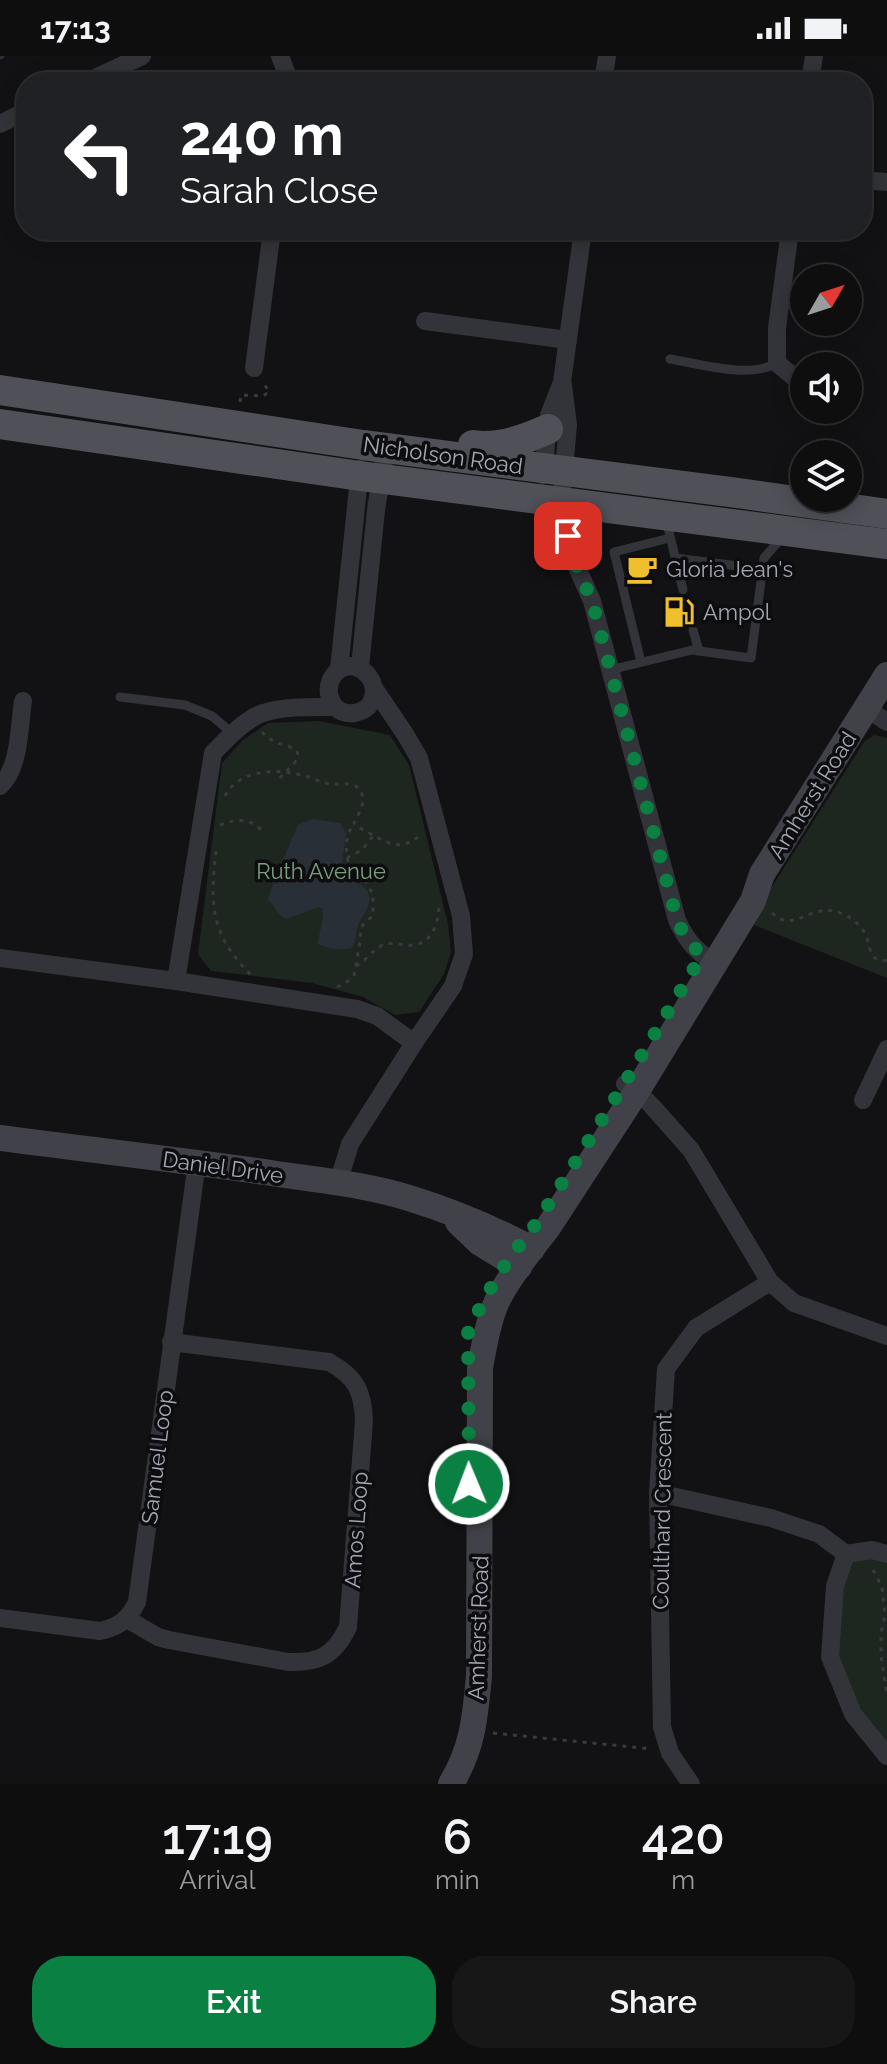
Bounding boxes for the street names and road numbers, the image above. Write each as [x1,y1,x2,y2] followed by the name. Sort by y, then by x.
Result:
[362,431,524,479] street label: Nicholson Road
[763,727,861,863] street label: Amherst Road
[161,1146,285,1188] street label: Daniel Drive
[136,1389,178,1525] street label: Samuel Loop
[647,1412,677,1610] street label: Coulthard Crescent
[339,1471,373,1589] street label: Amos Loop
[462,1555,494,1701] street label: Amherst Road

